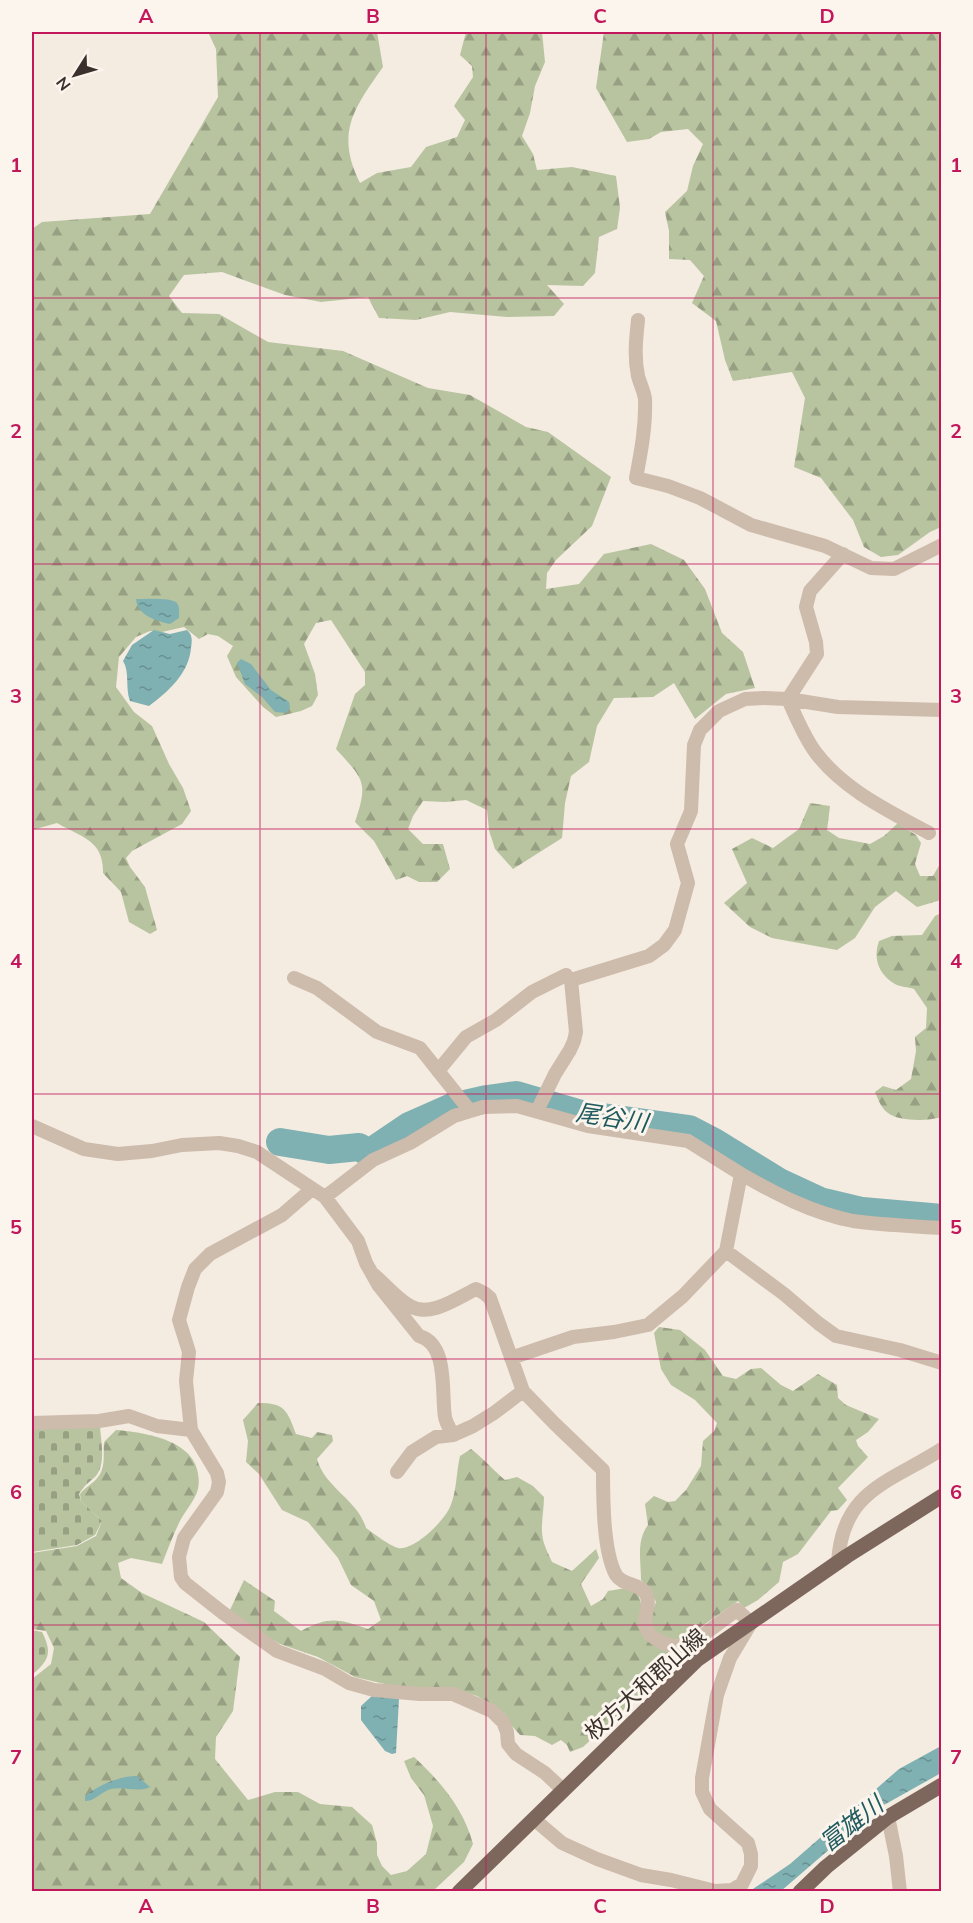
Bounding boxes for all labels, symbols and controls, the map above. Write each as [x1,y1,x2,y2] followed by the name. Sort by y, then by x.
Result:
[139,3,154,28] text: A
[366,3,380,28] text: B
[593,3,607,28] text: C
[819,3,835,28] text: D
[45,45,105,105] north arrow
[51,73,75,95] text: N
[10,152,22,177] text: 1
[950,152,962,177] text: 1
[10,418,22,443] text: 2
[950,418,962,443] text: 2
[10,683,22,708] text: 3
[950,683,962,708] text: 3
[10,948,22,973] text: 4
[950,948,962,973] text: 4
[574,1097,653,1138] water label: 尾谷川
[10,1214,22,1239] text: 5
[950,1214,962,1239] text: 5
[10,1479,22,1504] text: 6
[950,1479,962,1504] text: 6
[578,1622,712,1746] street label: 枚方大和郡山線
[10,1744,22,1769] text: 7
[950,1744,962,1769] text: 7
[813,1787,891,1857] water label: 富雄川
[139,1893,154,1918] text: A
[366,1893,380,1918] text: B
[593,1893,607,1918] text: C
[819,1893,835,1918] text: D

